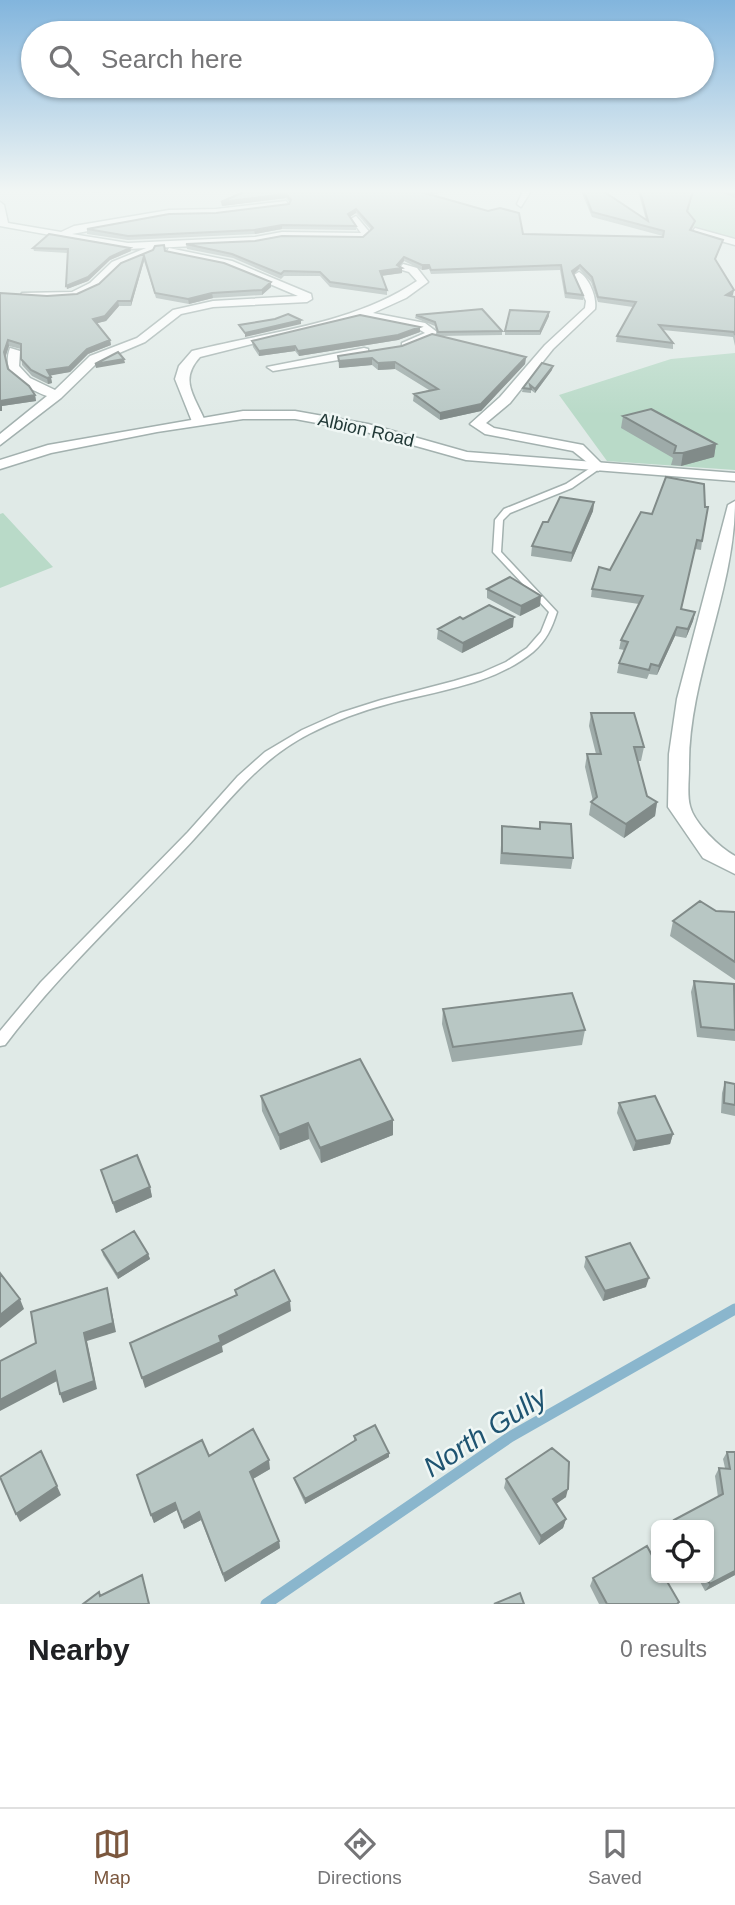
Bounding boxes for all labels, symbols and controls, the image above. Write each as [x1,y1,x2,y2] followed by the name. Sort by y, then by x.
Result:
[21,21,714,98] search box
[45,41,83,79] icon: search
[101,44,243,74] text: Search here
[316,409,416,451] street label: Albion Road
[418,1380,554,1483] water label: North Gully
[651,1520,714,1583] map controls
[651,1520,714,1583] button: locate
[28,1633,130,1666] text: Nearby
[620,1636,707,1662] text: 0 results
[93,1825,131,1889] tab: Map
[317,1825,402,1889] tab: Directions
[588,1825,642,1889] tab: Saved

